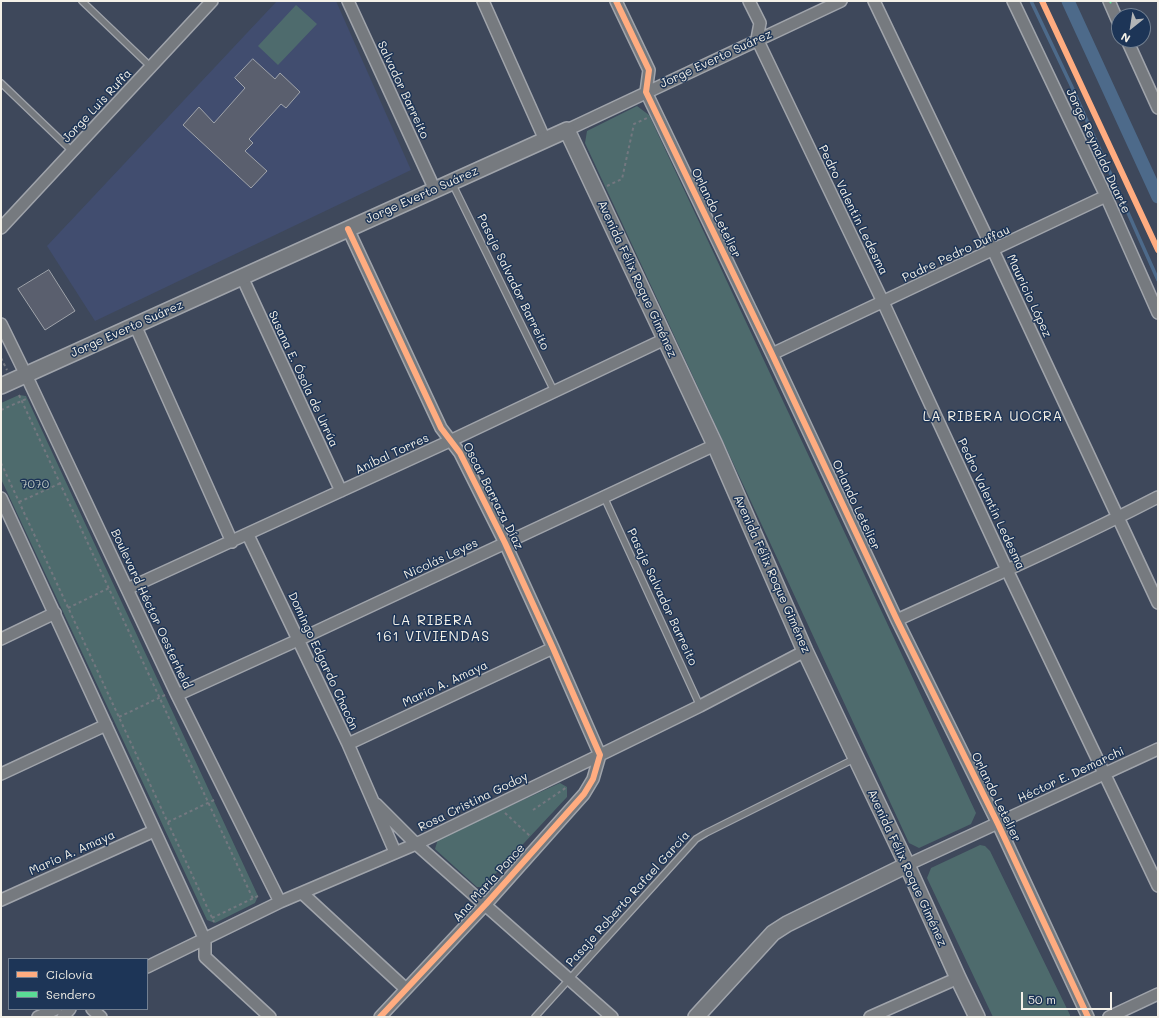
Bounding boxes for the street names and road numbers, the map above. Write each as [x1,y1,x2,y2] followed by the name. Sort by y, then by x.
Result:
[658,27,774,91] street label: Jorge Everto Suárez
[374,39,432,141] street label: Salvador Barreito
[59,66,135,146] street label: Jorge Luis Ruffa
[1063,86,1133,216] street label: Jorge Reynaldo Duarte
[815,143,891,277] street label: Pedro Valentín Ledesma
[363,164,481,226] street label: Jorge Everto Suárez
[688,166,744,260] street label: Orlando Letelier
[594,198,680,360] street label: Avenida Félix Roque Giménez
[474,212,552,352] street label: Pasaje Salvador Barreito
[900,223,1012,285] street label: Padre Pedro Duffau
[1003,252,1055,340] street label: Mauricio López
[68,298,186,360] street label: Jorge Everto Suárez
[265,309,341,449] street label: Susana E. Ósola de Urrúa
[353,431,431,477] street label: Aníbal Torres
[954,436,1028,572] street label: Pedro Valentín Ledesma
[460,440,526,552] street label: Oscar Barraza Díaz
[829,458,883,552] street label: Orlando Letelier
[731,493,813,655] street label: Avenida Félix Roque Giménez
[624,526,700,668] street label: Pasaje Salvador Barreito
[108,527,194,691] street label: Boulevard Héctor Oesterheld
[402,536,480,582] street label: Nicolás Leyes
[285,590,361,732] street label: Domingo Edgardo Chacón
[400,658,490,710] street label: Mario A. Amaya
[1015,744,1127,806] street label: Héctor E. Demarchi
[968,750,1024,844] street label: Orlando Letelier
[416,769,530,835] street label: Rosa Cristina Godoy
[864,787,950,949] street label: Avenida Félix Roque Giménez
[27,828,117,878] street label: Mario A. Amaya
[563,828,693,970] street label: Pasaje Roberto Rafael García
[450,841,528,925] street label: Ana María Ponce

